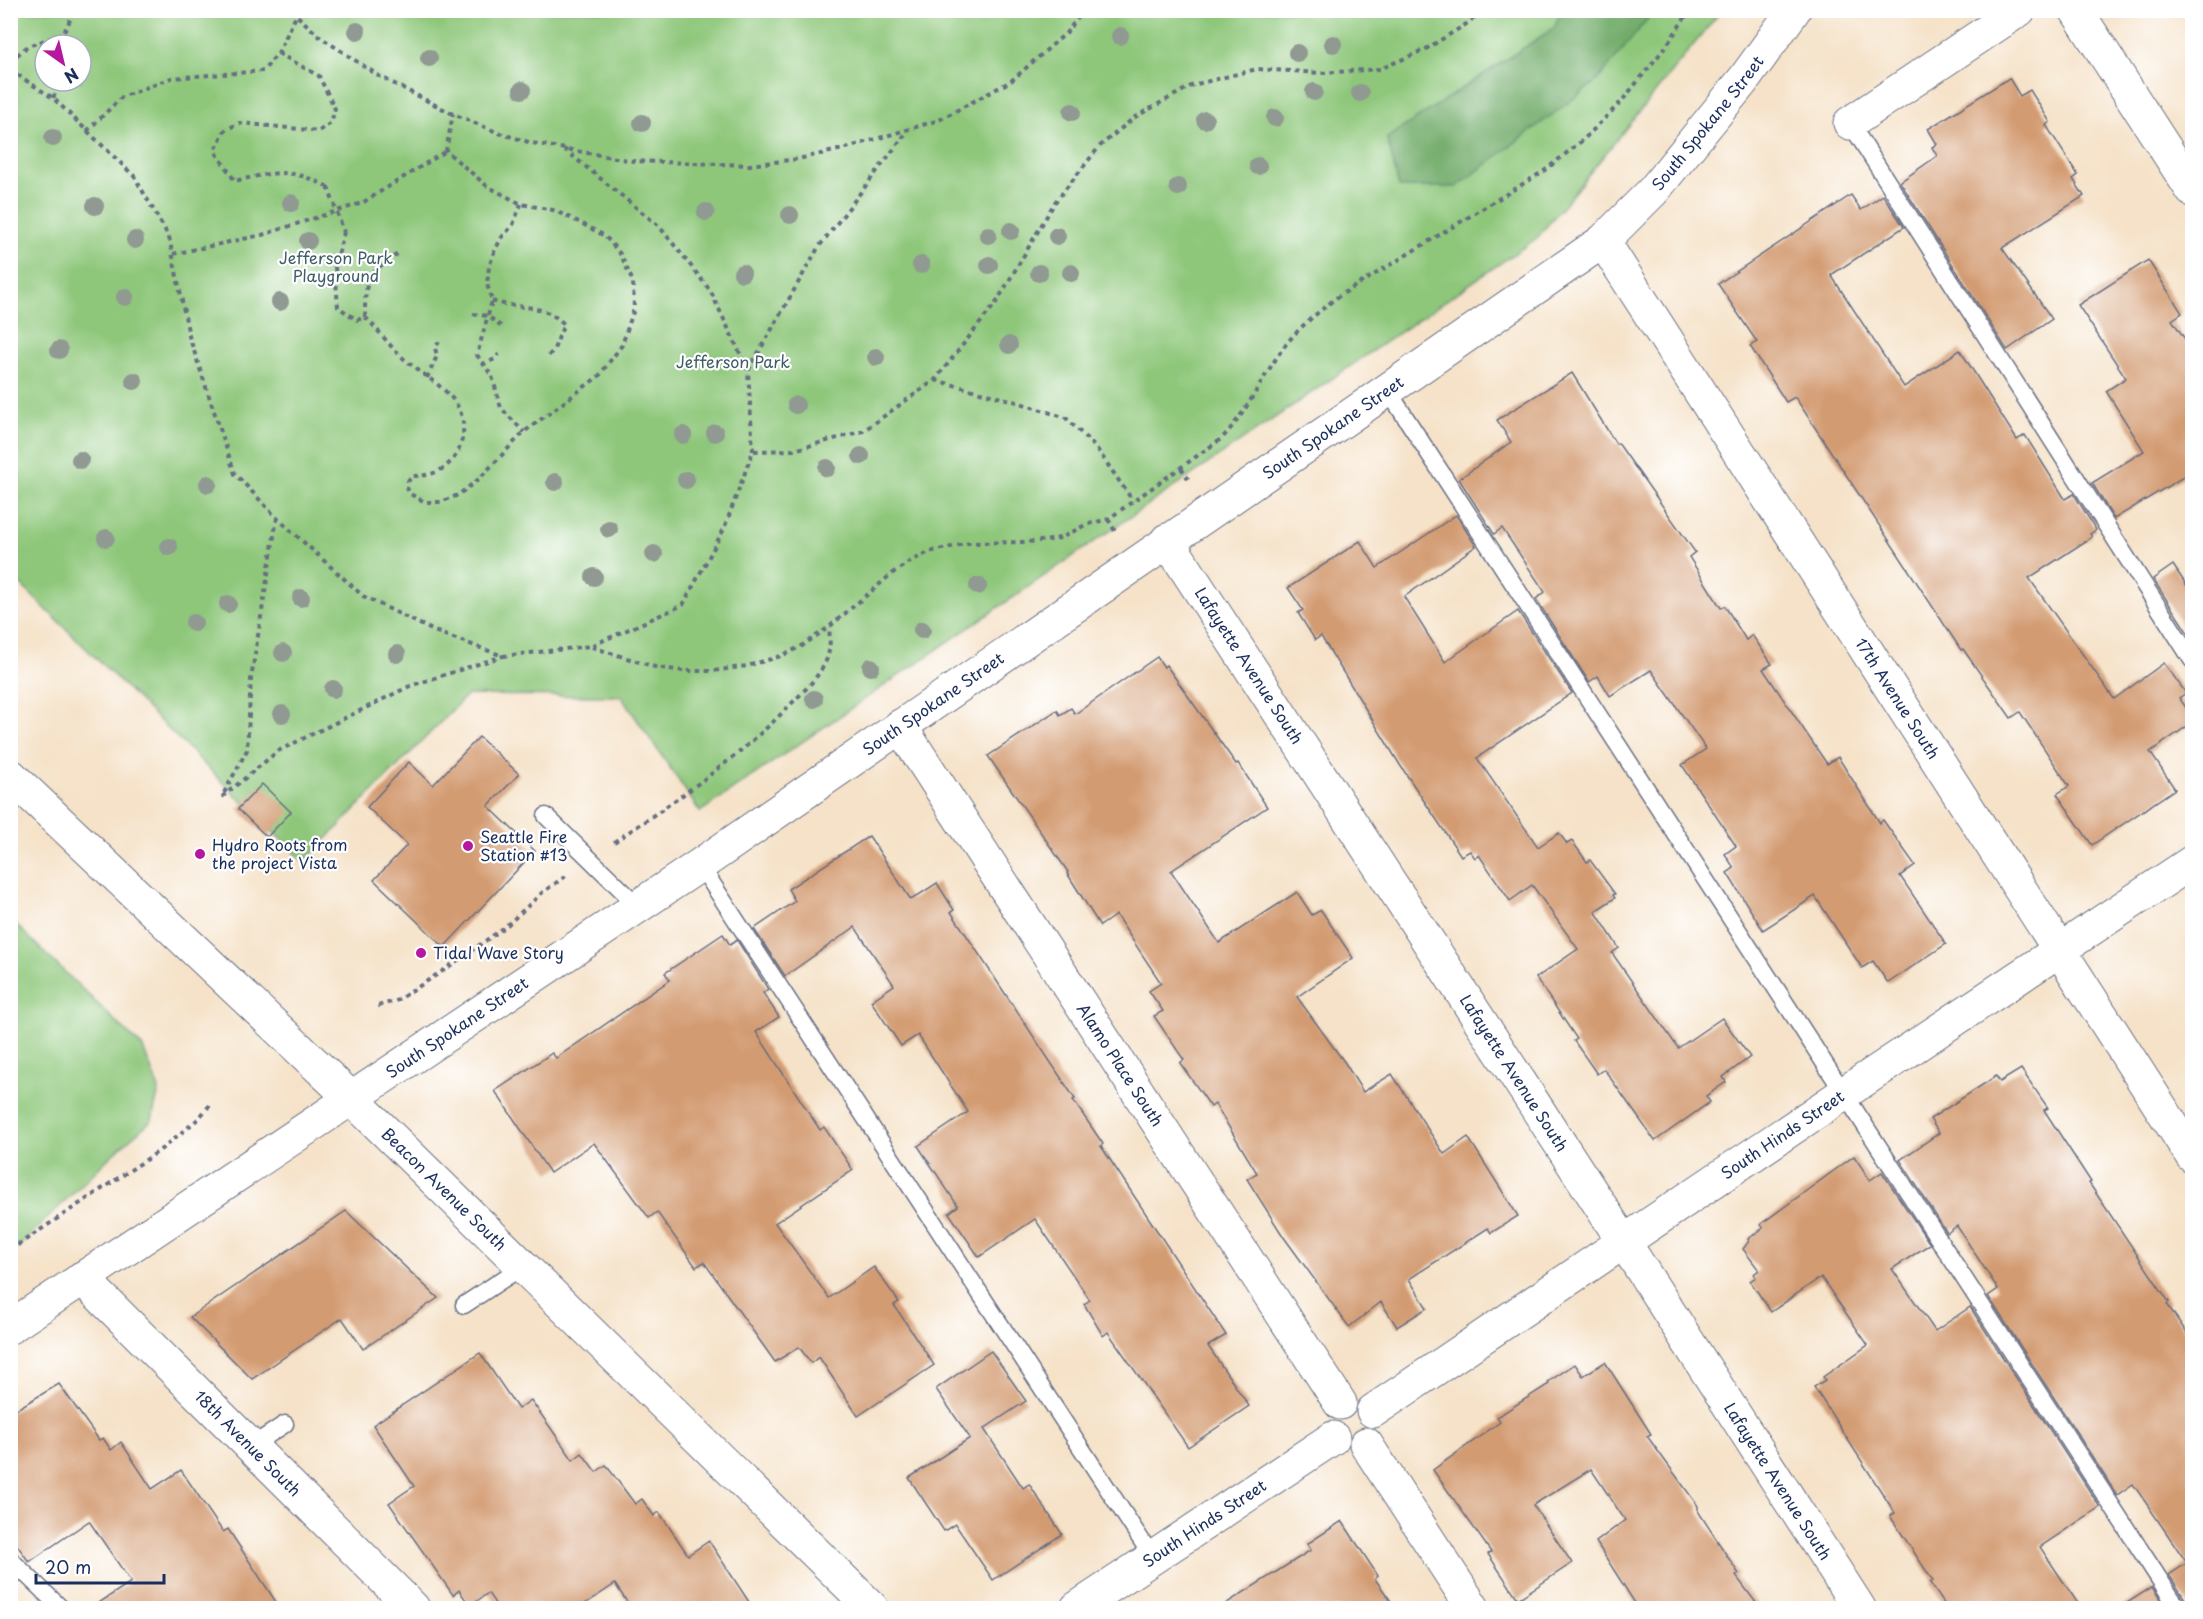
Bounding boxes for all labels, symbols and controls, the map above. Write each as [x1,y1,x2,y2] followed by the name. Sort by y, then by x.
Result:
[33,33,93,93] north arrow
[1645,50,1769,195] street label: South Spokane Street
[60,63,84,90] text: N
[279,245,393,287] park label: Jefferson Park Playground
[676,349,790,373] park label: Jefferson Park
[1257,369,1408,484] street label: South Spokane Street
[1190,582,1310,748] street label: Lafayette Avenue South
[1850,632,1946,763] street label: 17th Avenue South
[857,645,1009,760] street label: South Spokane Street
[480,824,568,866] place label: Seattle Fire Station #13
[212,832,348,874] place label: Hydro Roots from the project Vista
[461,839,475,853] marker: Seattle Fire Station #13
[193,847,207,861] marker: Hydro Roots from the project Vista
[433,940,564,964] place label: Tidal Wave Story
[414,946,428,960] marker: Tidal Wave Story
[380,970,533,1083] street label: South Spokane Street
[1455,989,1575,1156] street label: Lafayette Avenue South
[1072,998,1170,1131] street label: Alamo Place South
[1716,1083,1849,1184] street label: South Hinds Street
[377,1121,513,1255] street label: Beacon Avenue South
[190,1384,307,1501] street label: 18th Avenue South
[1719,1397,1838,1564] street label: Lafayette Avenue South
[1137,1472,1271,1572] street label: South Hinds Street
[36,1547,164,1585] scale bar
[45,1553,91,1580] text: 20 m

